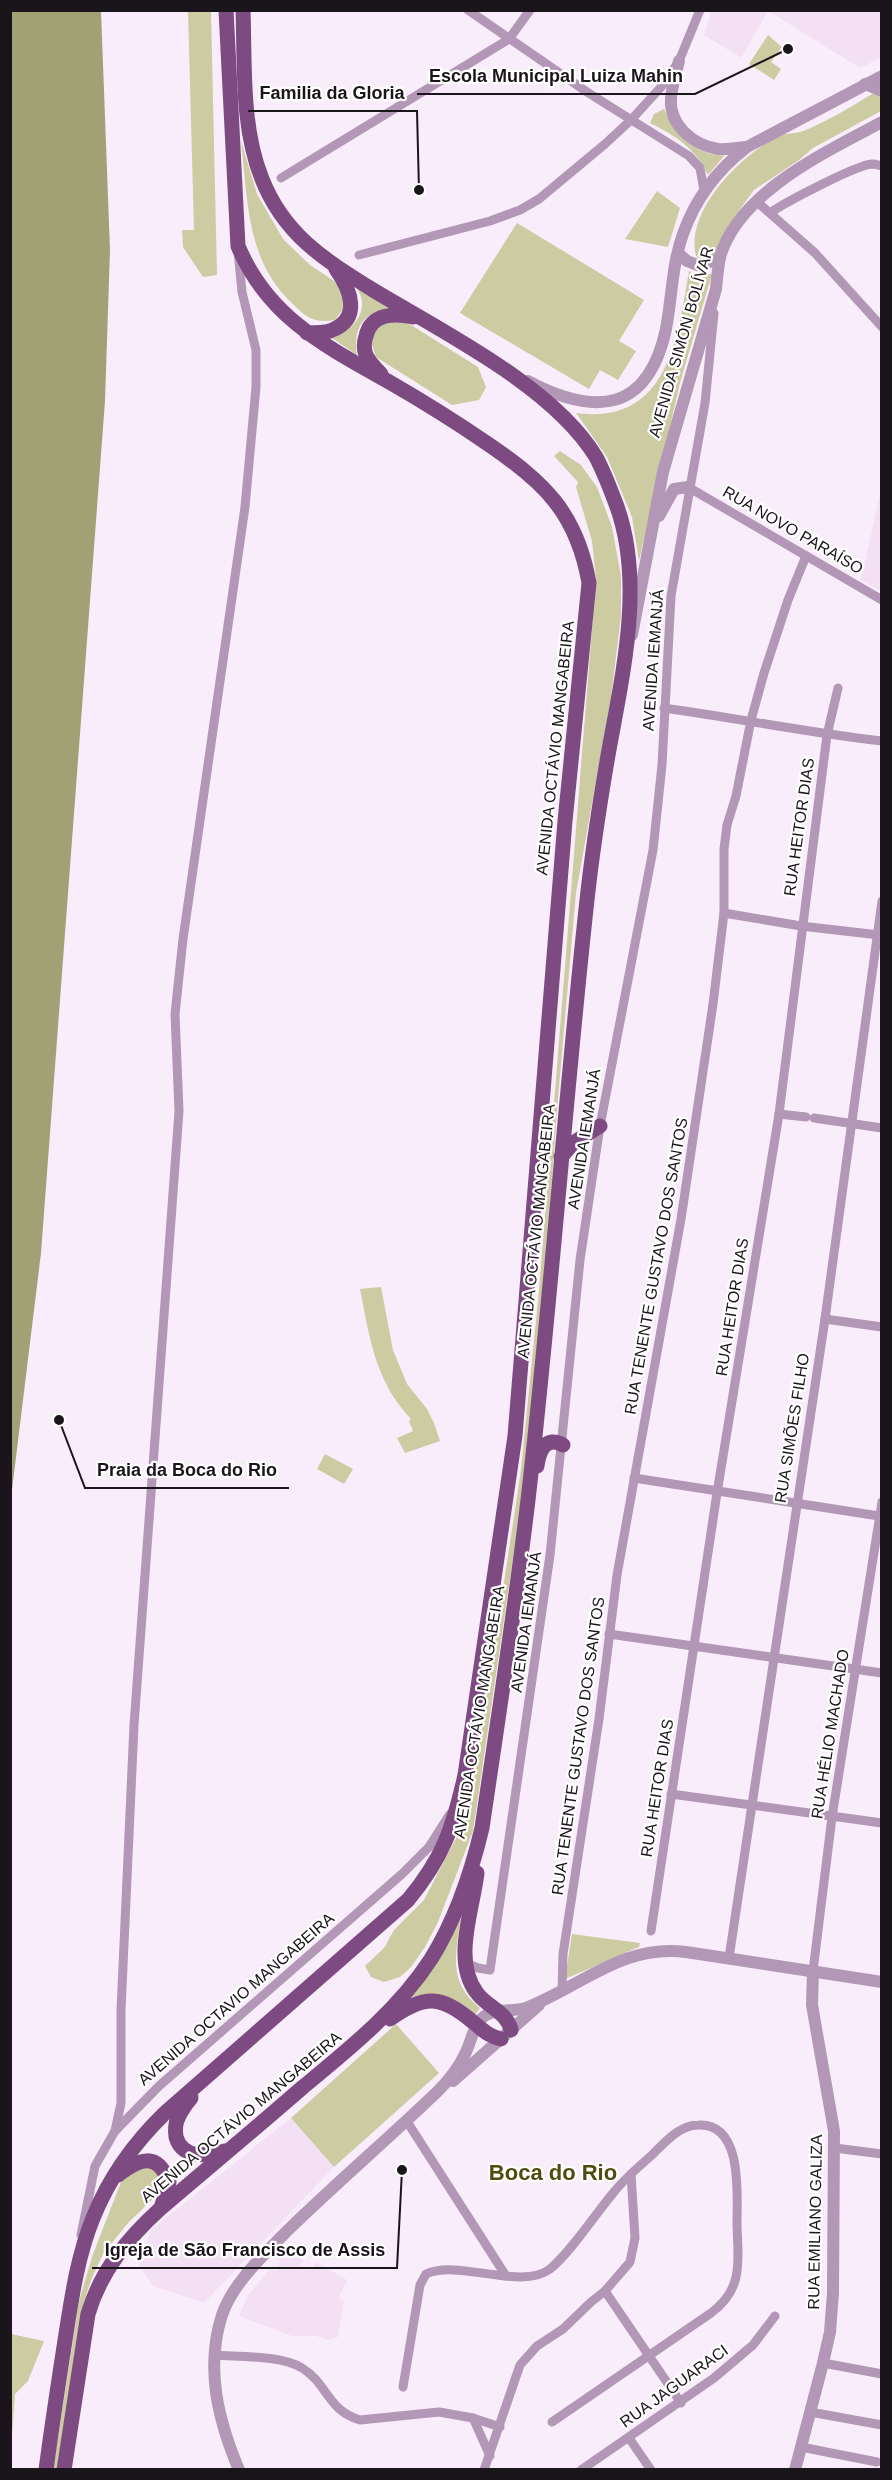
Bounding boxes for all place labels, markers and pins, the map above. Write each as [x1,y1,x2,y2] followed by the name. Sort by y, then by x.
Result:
[417,58,695,94] callout: Escola Municipal Luiza Mahin
[248,75,417,111] callout: Familia da Gloria
[85,1452,289,1488] callout: Praia da Boca do Rio
[92,2232,397,2268] callout: Igreja de São Francisco de Assis

